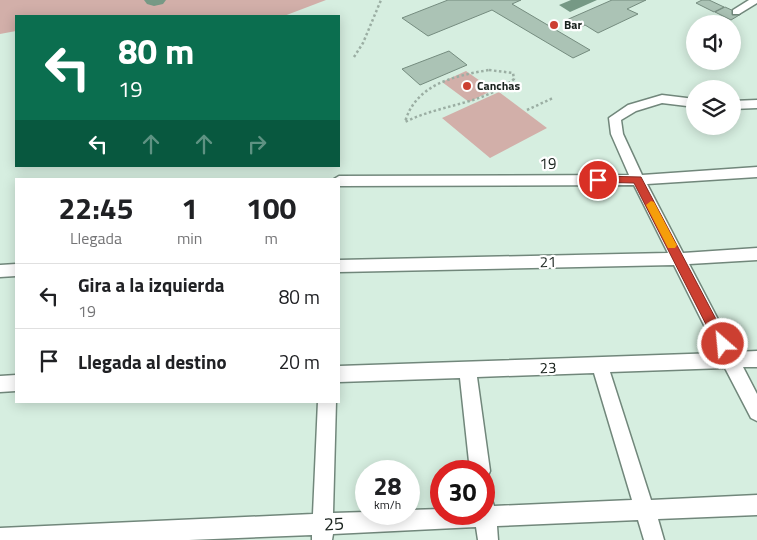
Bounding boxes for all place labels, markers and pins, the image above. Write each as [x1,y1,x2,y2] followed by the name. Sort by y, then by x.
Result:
[564,15,582,34] place label: Bar
[548,19,560,31] marker: Bar
[477,76,520,95] place label: Canchas
[461,80,473,92] marker: Canchas
[577,159,619,201] pin

